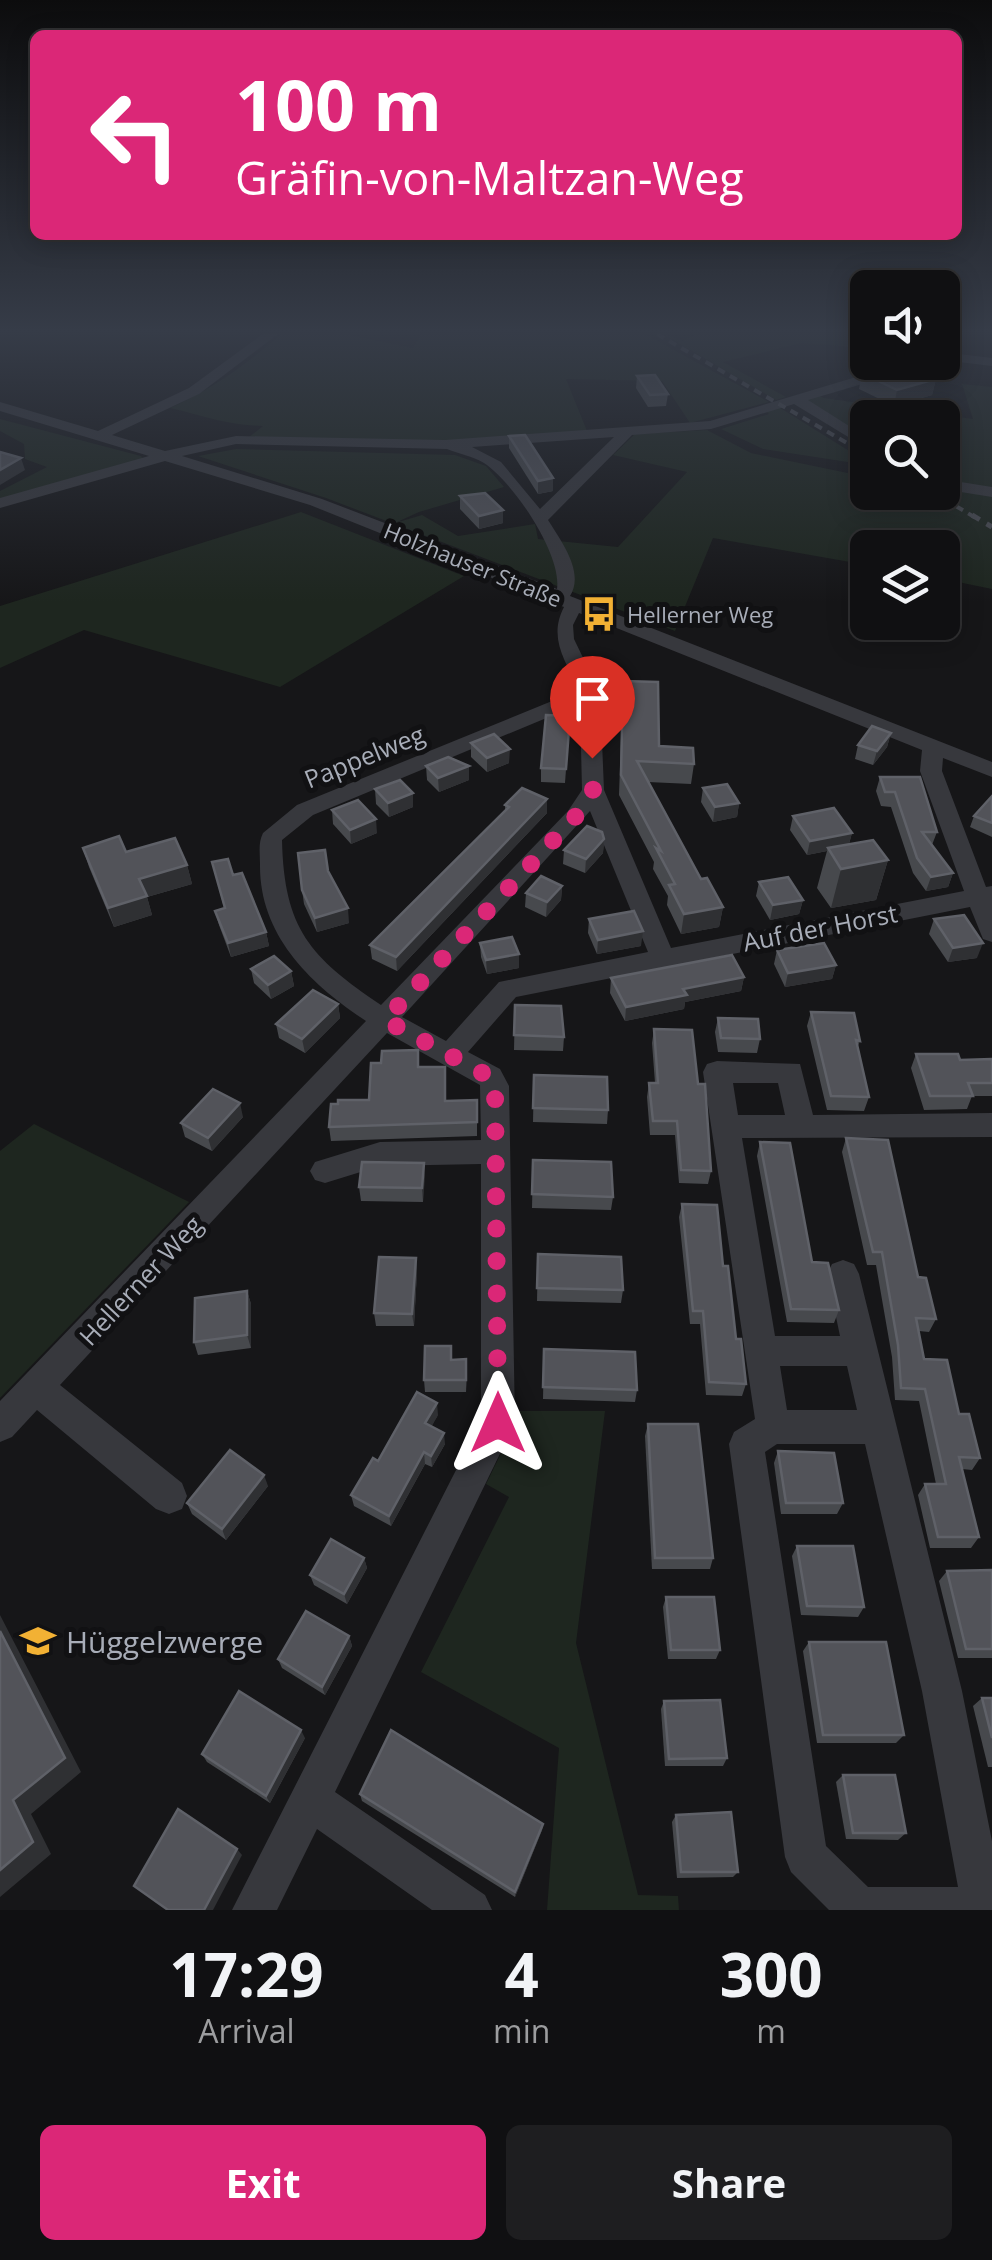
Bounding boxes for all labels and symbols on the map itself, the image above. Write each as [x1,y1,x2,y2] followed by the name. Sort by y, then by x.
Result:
[380,515,566,613] street label: Holzhauser Straße
[580,595,618,633] bus stop icon: Hellerner Weg
[627,599,773,629] place label: Hellerner Weg
[550,656,635,759] pin
[299,716,430,796] street label: Pappelweg
[740,895,900,959] street label: Auf der Horst
[71,1207,209,1352] street label: Hellerner Weg
[446,1371,550,1475] position arrow
[66,1621,263,1662] place label: Hüggelzwerge
[19,1622,57,1660] school or university icon: Hüggelzwerge

